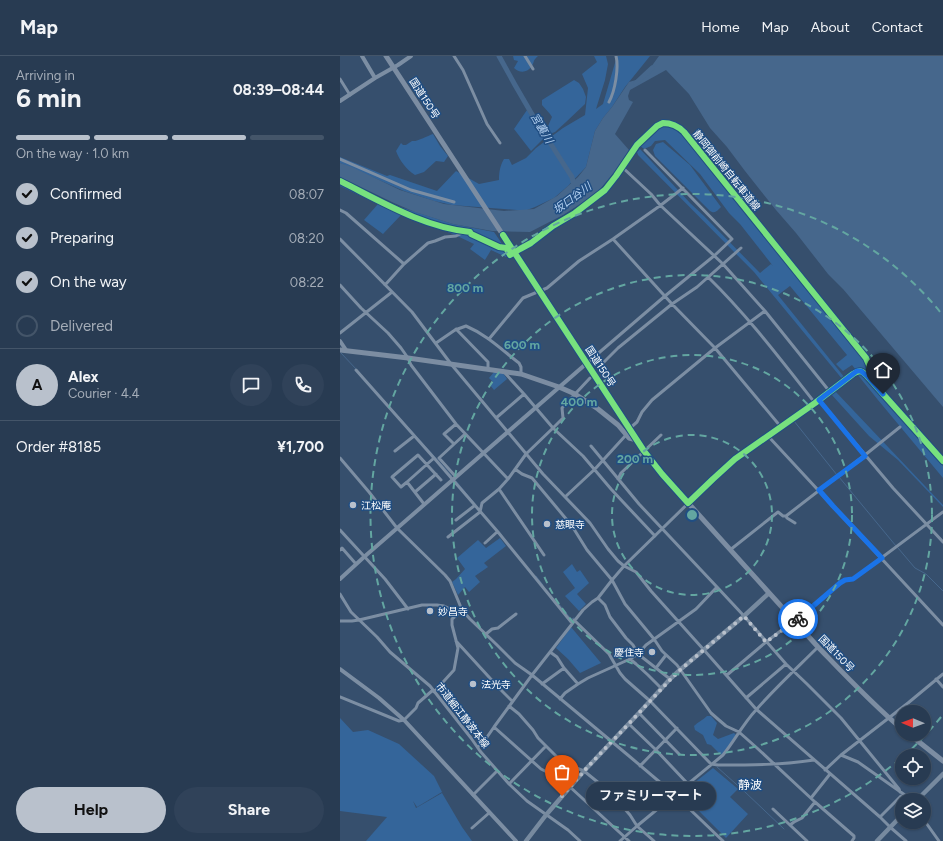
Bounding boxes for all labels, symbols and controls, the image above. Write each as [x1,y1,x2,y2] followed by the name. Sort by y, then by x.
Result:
[20,16,58,39] text: Map
[701,19,740,36] text: Home
[762,19,789,36] text: Map
[811,19,850,36] text: About
[872,19,923,36] text: Contact
[16,68,75,83] text: Arriving in
[407,75,443,121] street label: 国道150号
[233,81,324,99] text: 08:39–08:44
[16,82,82,114] text: 6 min
[528,111,556,147] water label: 宮裏川
[690,127,763,213] street label: 静岡御前崎自転車道線
[16,146,129,161] text: On the way · 1.0 km
[551,180,595,217] water label: 坂口谷川
[16,183,38,205] icon: check
[50,185,122,203] text: Confirmed
[289,187,324,202] text: 08:07
[16,227,38,249] icon: check
[50,229,114,247] text: Preparing
[289,231,324,246] text: 08:20
[16,271,38,293] icon: check
[50,273,127,291] text: On the way
[290,275,324,290] text: 08:22
[447,281,483,295] text: 800 m
[50,317,113,335] text: Delivered
[504,338,540,352] text: 600 m
[583,343,619,389] street label: 国道150号
[866,353,900,394] pin
[872,359,894,381] icon: home
[230,364,272,406] button: chat
[282,364,324,406] button: phone
[68,368,98,386] text: Alex
[32,376,42,394] text: A
[68,386,140,401] text: Courier · 4.4
[561,395,597,409] text: 400 m
[16,438,101,456] text: Order #8185
[277,438,324,456] text: ¥1,700
[617,452,653,466] text: 200 m
[361,499,391,512] place label: 江松庵
[348,500,358,510] marker: 江松庵
[685,508,699,522] centre of rings
[555,518,585,531] place label: 慈眼寺
[542,519,552,529] marker: 慈眼寺
[778,599,818,639] courier
[438,605,468,618] place label: 妙昌寺
[425,606,435,616] marker: 妙昌寺
[787,608,809,630] icon: bike
[816,632,857,675] street label: 国道150号
[614,646,644,659] place label: 慶住寺
[647,647,657,657] marker: 慶住寺
[481,678,511,691] place label: 法光寺
[468,679,478,689] marker: 法光寺
[433,680,492,751] street label: 市道細江静波本線
[895,705,931,741] north arrow
[895,705,931,829] map controls
[895,749,931,785] button: locate
[545,755,579,796] pin
[551,761,573,783] icon: bag
[738,778,762,792] district label: 静波
[586,782,716,810] callout: ファミリーマート
[16,787,166,833] button: Help
[174,787,324,833] button: Share
[599,788,703,803] text: ファミリーマート
[895,793,931,829] button: layers

